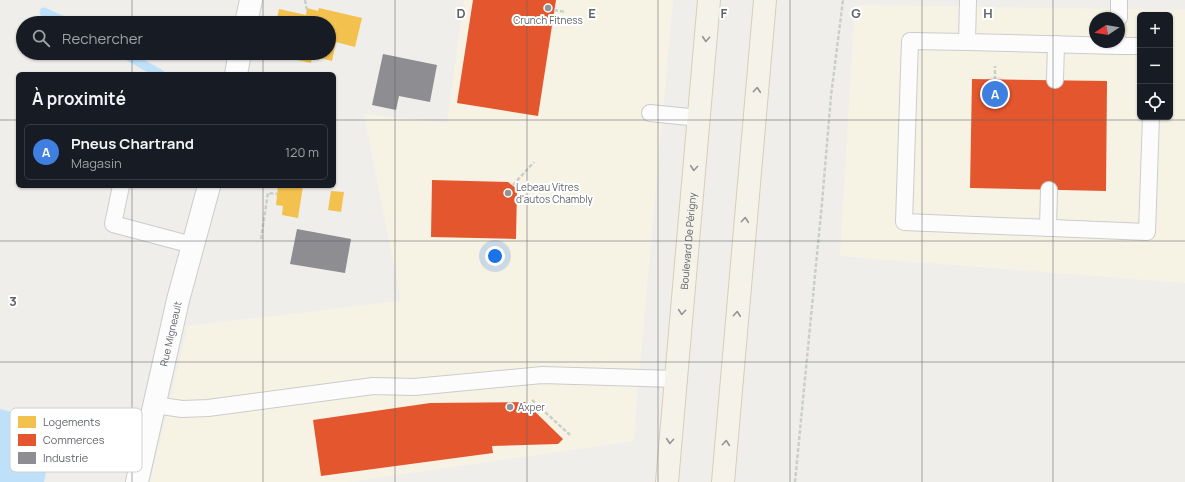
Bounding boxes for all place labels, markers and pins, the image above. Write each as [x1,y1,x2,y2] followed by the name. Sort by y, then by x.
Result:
[543,3,553,13] marker: Crunch Fitness
[513,13,583,27] place label: Crunch Fitness
[982,79,1008,109] pin: A
[516,180,594,206] place label: Lebeau Vitres d'autos Chambly
[503,188,513,198] marker: Lebeau Vitres d'autos Chambly
[518,400,545,414] place label: Axper
[505,402,515,412] marker: Axper

